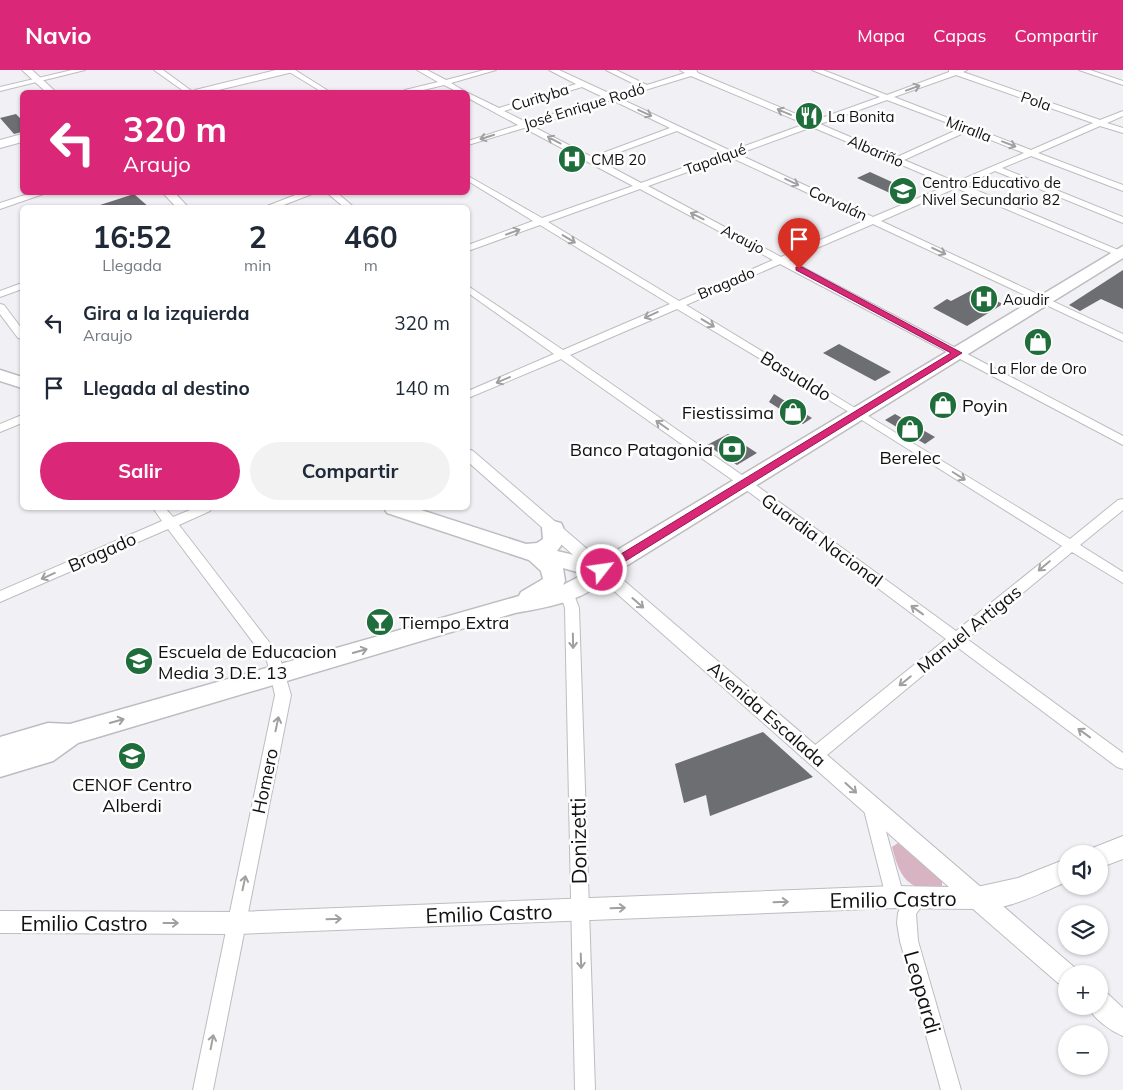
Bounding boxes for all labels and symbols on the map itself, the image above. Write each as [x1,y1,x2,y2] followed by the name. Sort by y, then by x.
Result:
[509,79,571,115] street label: Curityba
[521,79,647,133] street label: José Enrique Rodó
[905,83,920,92] one-way arrow
[1018,87,1054,115] street label: Pola
[794,101,824,131] restaurant icon: La Bonita
[777,107,792,117] one-way arrow
[828,107,894,126] place label: La Bonita
[637,109,652,118] one-way arrow
[944,112,994,146] street label: Miralla
[845,131,907,171] street label: Albariño
[480,132,496,142] one-way arrow
[546,135,561,145] one-way arrow
[682,139,748,179] street label: Tapalqué
[1000,140,1016,149] one-way arrow
[557,144,587,174] hospital icon: CMB 20
[591,150,646,169] place label: CMB 20
[922,173,1061,209] place label: Centro Educativo de Nivel Secundario 82
[888,176,918,206] school or university icon: Centro Educativo de Nivel Secundario 82
[784,178,799,187] one-way arrow
[806,181,870,225] street label: Corvalán
[690,211,705,221] one-way arrow
[778,218,820,269] pin
[718,220,768,258] street label: Araujo
[505,227,520,236] one-way arrow
[562,234,576,244] one-way arrow
[931,247,946,256] one-way arrow
[695,262,757,304] street label: Bragado
[969,284,999,314] hospital icon: Aoudir
[1003,290,1050,309] place label: Aoudir
[644,311,659,321] one-way arrow
[701,318,715,328] one-way arrow
[1023,327,1053,357] shop icon: La Flor de Oro
[756,346,836,406] street label: Basualdo
[989,359,1087,378] place label: La Flor de Oro
[495,377,510,386] one-way arrow
[928,390,958,420] shop icon: Poyin
[962,394,1008,417] place label: Poyin
[778,397,808,427] shop icon: Fiestissima
[682,401,774,424] place label: Fiestissima
[895,414,925,444] shop icon: Berelec
[655,420,669,430] one-way arrow
[717,434,747,464] bank icon: Banco Patagonia
[570,438,713,461] place label: Banco Patagonia
[879,446,941,469] place label: Berelec
[952,471,966,481] one-way arrow
[757,488,887,592] street label: Guardia Nacional
[64,527,140,577] street label: Bragado
[575,543,627,595] position arrow
[1038,561,1051,572] one-way arrow
[41,571,56,581] one-way arrow
[912,580,1026,678] street label: Manuel Artigas
[631,597,644,608] one-way arrow
[911,605,924,616] one-way arrow
[365,607,395,637] bar icon: Tiempo Extra
[399,611,509,634] place label: Tiempo Extra
[568,633,577,649] one-way arrow
[158,640,337,684] place label: Escuela de Educacion Media 3 D.E. 13
[352,645,368,655] one-way arrow
[124,646,154,676] school or university icon: Escuela de Educacion Media 3 D.E. 13
[703,657,831,771] street label: Avenida Escalada
[899,675,912,686] one-way arrow
[109,716,125,726] one-way arrow
[273,716,282,732] one-way arrow
[1077,728,1091,738] one-way arrow
[117,741,147,771] school or university icon: CENOF Centro Alberdi
[247,746,283,816] street label: Homero
[72,773,192,817] place label: CENOF Centro Alberdi
[844,782,857,794] one-way arrow
[564,798,592,884] street label: Donizetti
[240,875,249,891] one-way arrow
[829,885,957,913] street label: Emilio Castro
[772,897,789,907] one-way arrow
[425,898,553,928] street label: Emilio Castro
[610,904,626,913] one-way arrow
[20,910,148,936] street label: Emilio Castro
[325,915,341,924] one-way arrow
[162,918,179,928] one-way arrow
[899,948,947,1036] street label: Leopardi
[576,952,586,969] one-way arrow
[208,1035,217,1051] one-way arrow

